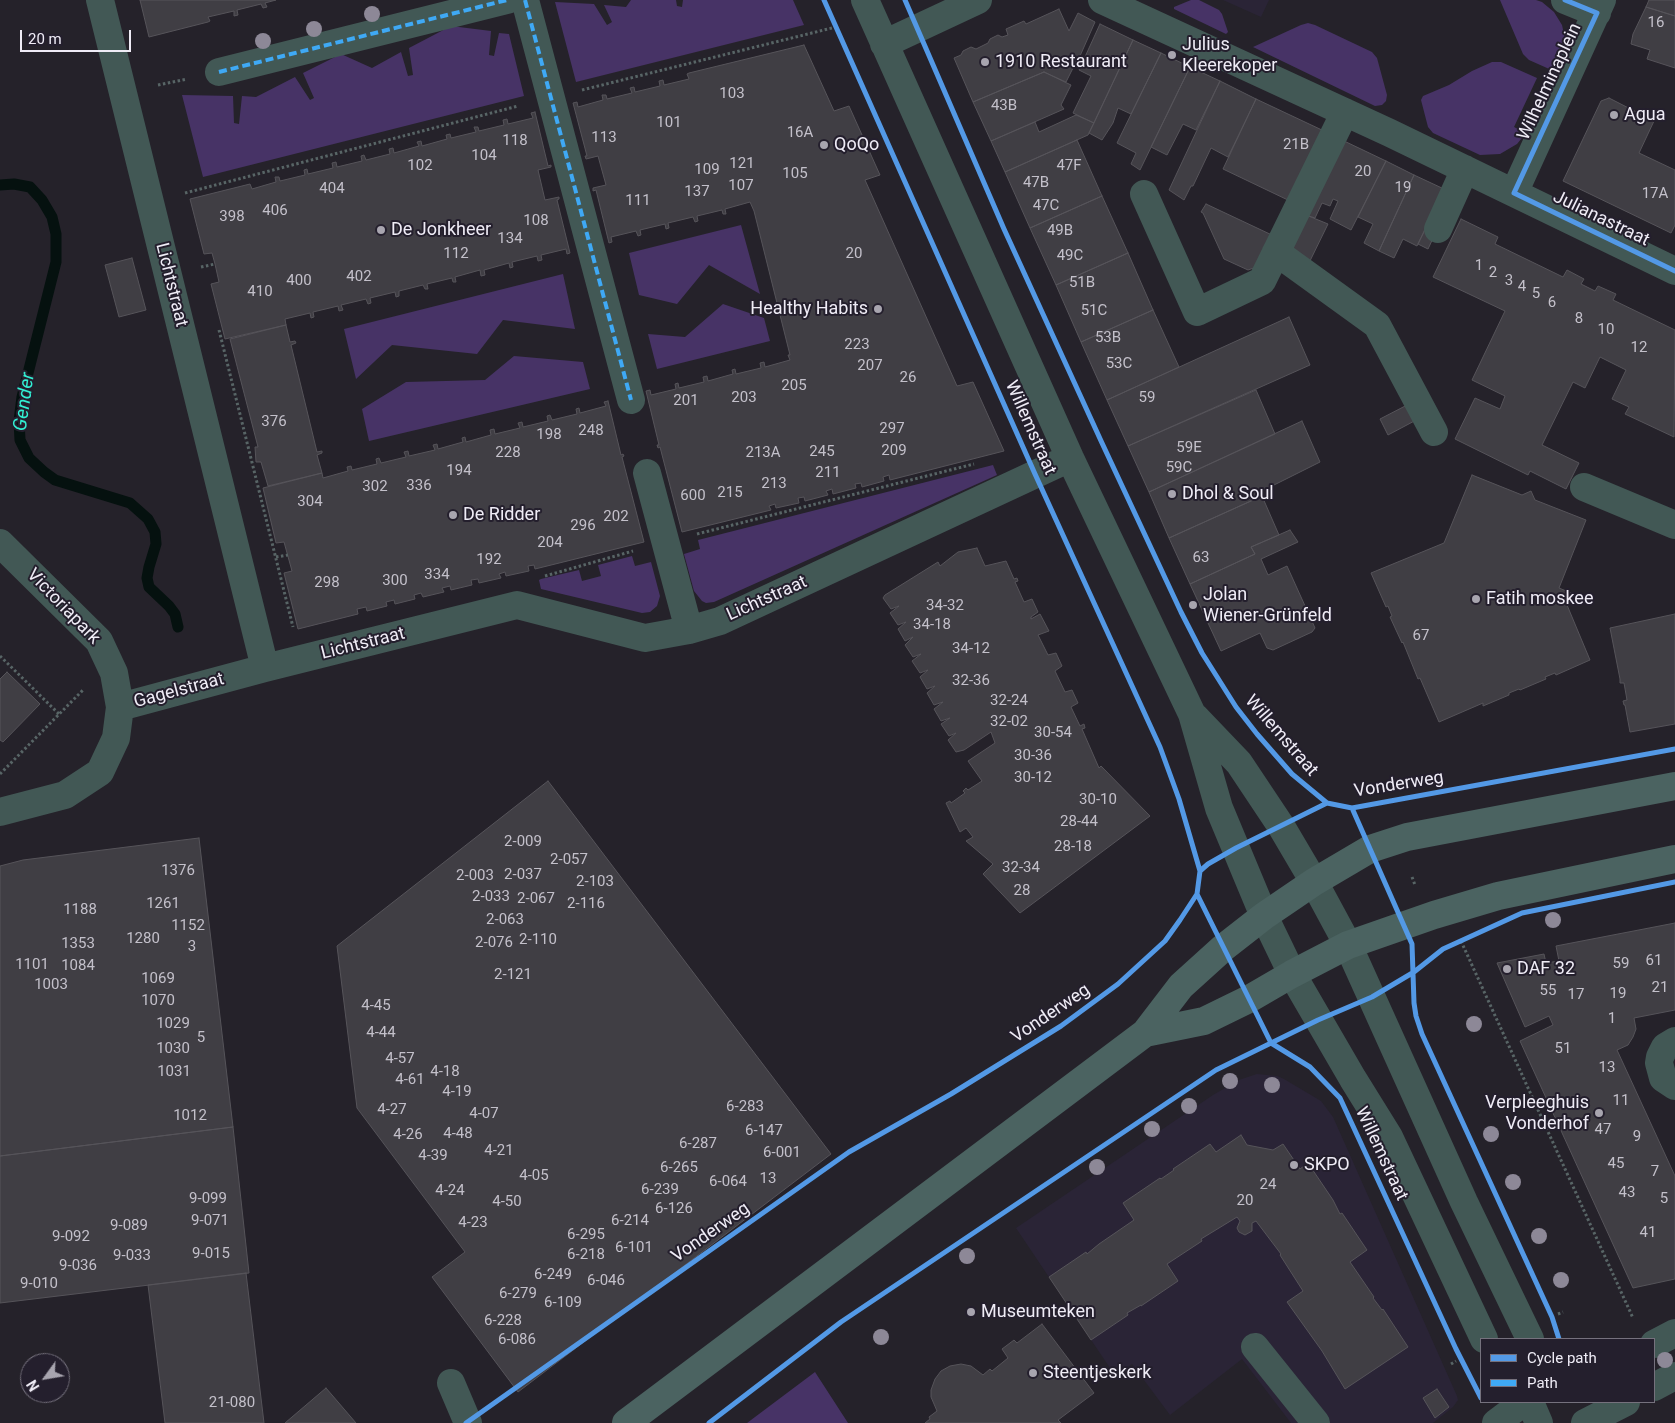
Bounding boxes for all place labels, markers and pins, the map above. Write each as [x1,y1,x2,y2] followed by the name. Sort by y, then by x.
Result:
[1182,34,1277,76] place label: Julius Kleerekoper
[1166,49,1178,61] marker: Julius Kleerekoper
[995,51,1127,73] place label: 1910 Restaurant
[979,56,991,68] marker: 1910 Restaurant
[1624,104,1666,126] place label: Agua
[1608,109,1620,121] marker: Agua
[834,134,879,156] place label: QoQo
[818,139,830,151] marker: QoQo
[391,219,491,241] place label: De Jonkheer
[375,224,387,236] marker: De Jonkheer
[750,298,868,320] place label: Healthy Habits
[872,303,884,315] marker: Healthy Habits
[1182,483,1274,505] place label: Dhol & Soul
[1166,488,1178,500] marker: Dhol & Soul
[463,504,540,526] place label: De Ridder
[447,509,459,521] marker: De Ridder
[1203,584,1332,626] place label: Jolan Wiener-Grünfeld
[1486,588,1593,610] place label: Fatih moskee
[1470,593,1482,605] marker: Fatih moskee
[1187,599,1199,611] marker: Jolan Wiener-Grünfeld
[1517,958,1575,980] place label: DAF 32
[1501,963,1513,975] marker: DAF 32
[1485,1092,1589,1134] place label: Verpleeghuis Vonderhof
[1593,1107,1605,1119] marker: Verpleeghuis Vonderhof
[1304,1154,1350,1176] place label: SKPO
[1288,1159,1300,1171] marker: SKPO
[981,1301,1095,1323] place label: Museumteken
[965,1306,977,1318] marker: Museumteken
[1043,1362,1151,1384] place label: Steentjeskerk
[1027,1367,1039,1379] marker: Steentjeskerk

